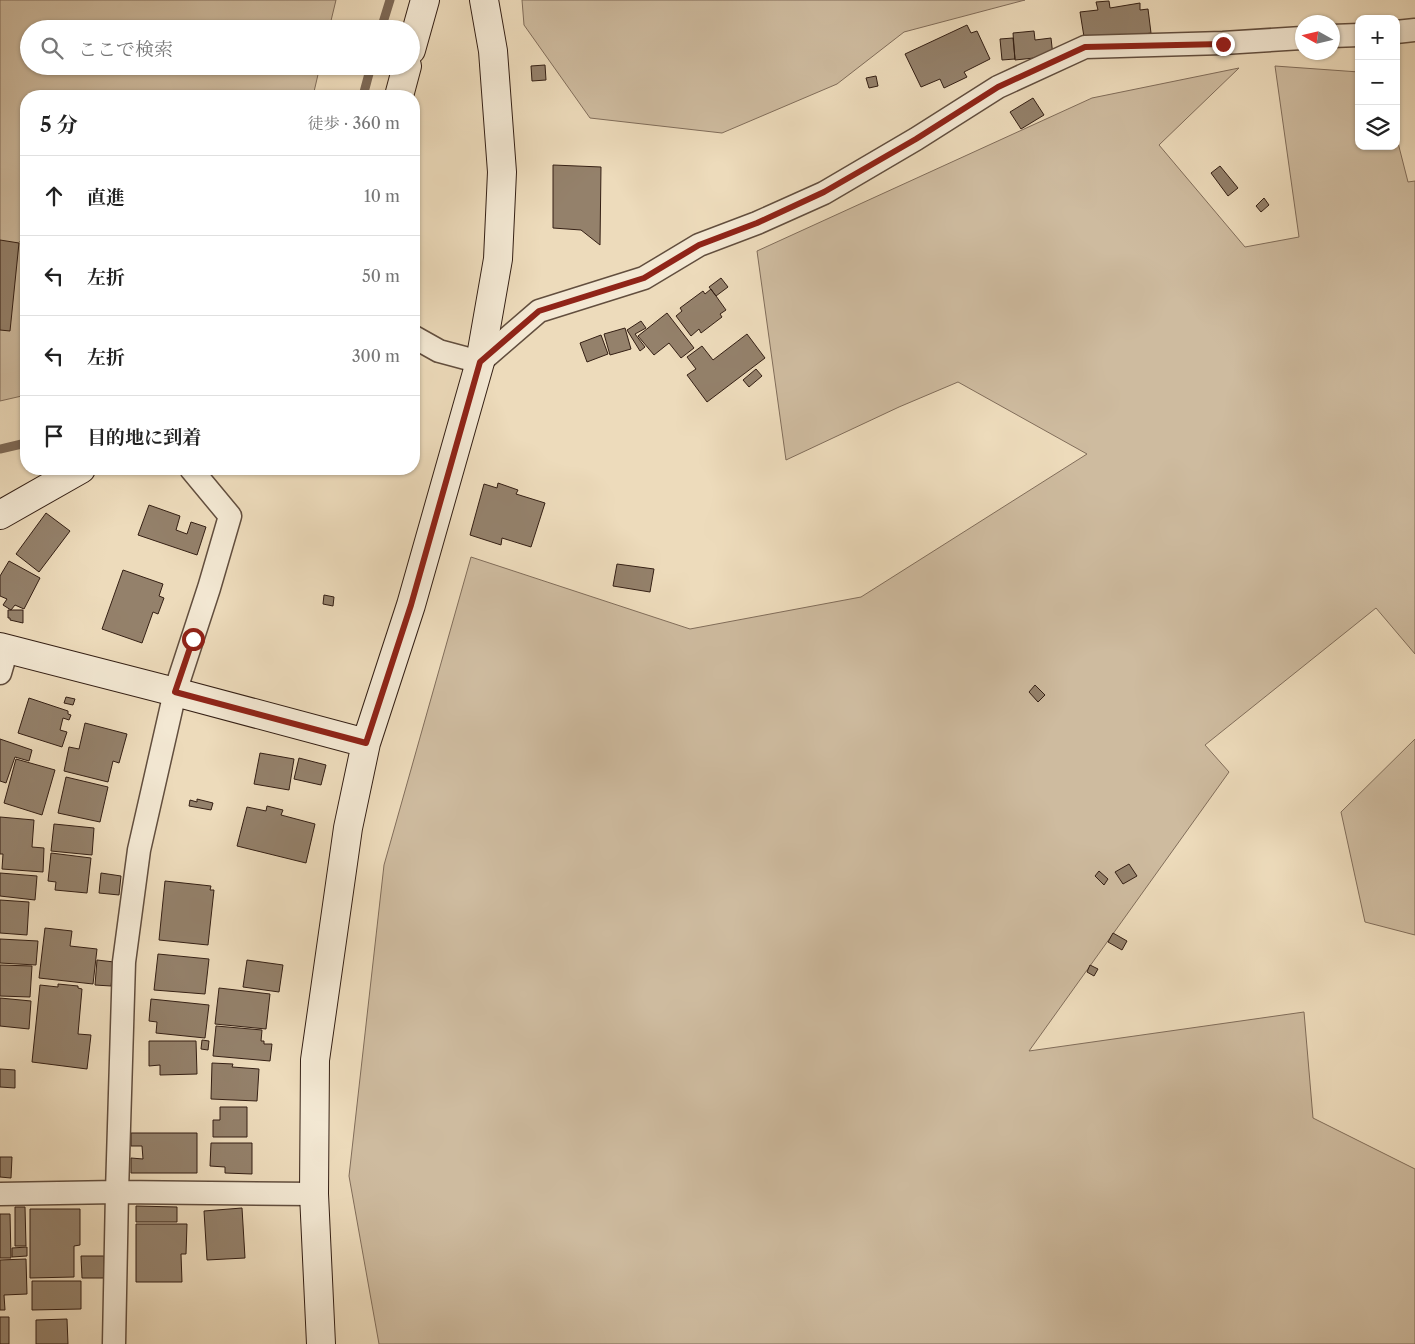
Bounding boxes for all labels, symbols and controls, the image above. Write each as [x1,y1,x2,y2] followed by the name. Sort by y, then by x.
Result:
[1295,15,1340,60] north arrow
[1355,15,1400,150] map controls
[1355,15,1400,60] button: +
[20,20,420,75] search box
[1212,33,1235,56] route end
[38,34,66,62] icon: search
[78,38,173,61] text: ここで検索
[1355,60,1400,105] button: −
[1355,105,1400,150] button: layers
[40,112,78,137] text: 5 分
[307,113,400,133] text: 徒歩 · 360 m
[40,182,68,210] icon: ahead
[87,186,125,209] text: 直進
[364,186,400,206] text: 10 m
[40,262,68,290] icon: left
[87,266,125,289] text: 左折
[362,266,400,286] text: 50 m
[40,342,68,370] icon: left
[87,346,125,369] text: 左折
[352,346,400,366] text: 300 m
[40,422,68,450] icon: arrive
[87,426,201,449] text: 目的地に到着
[182,628,205,651] route start

